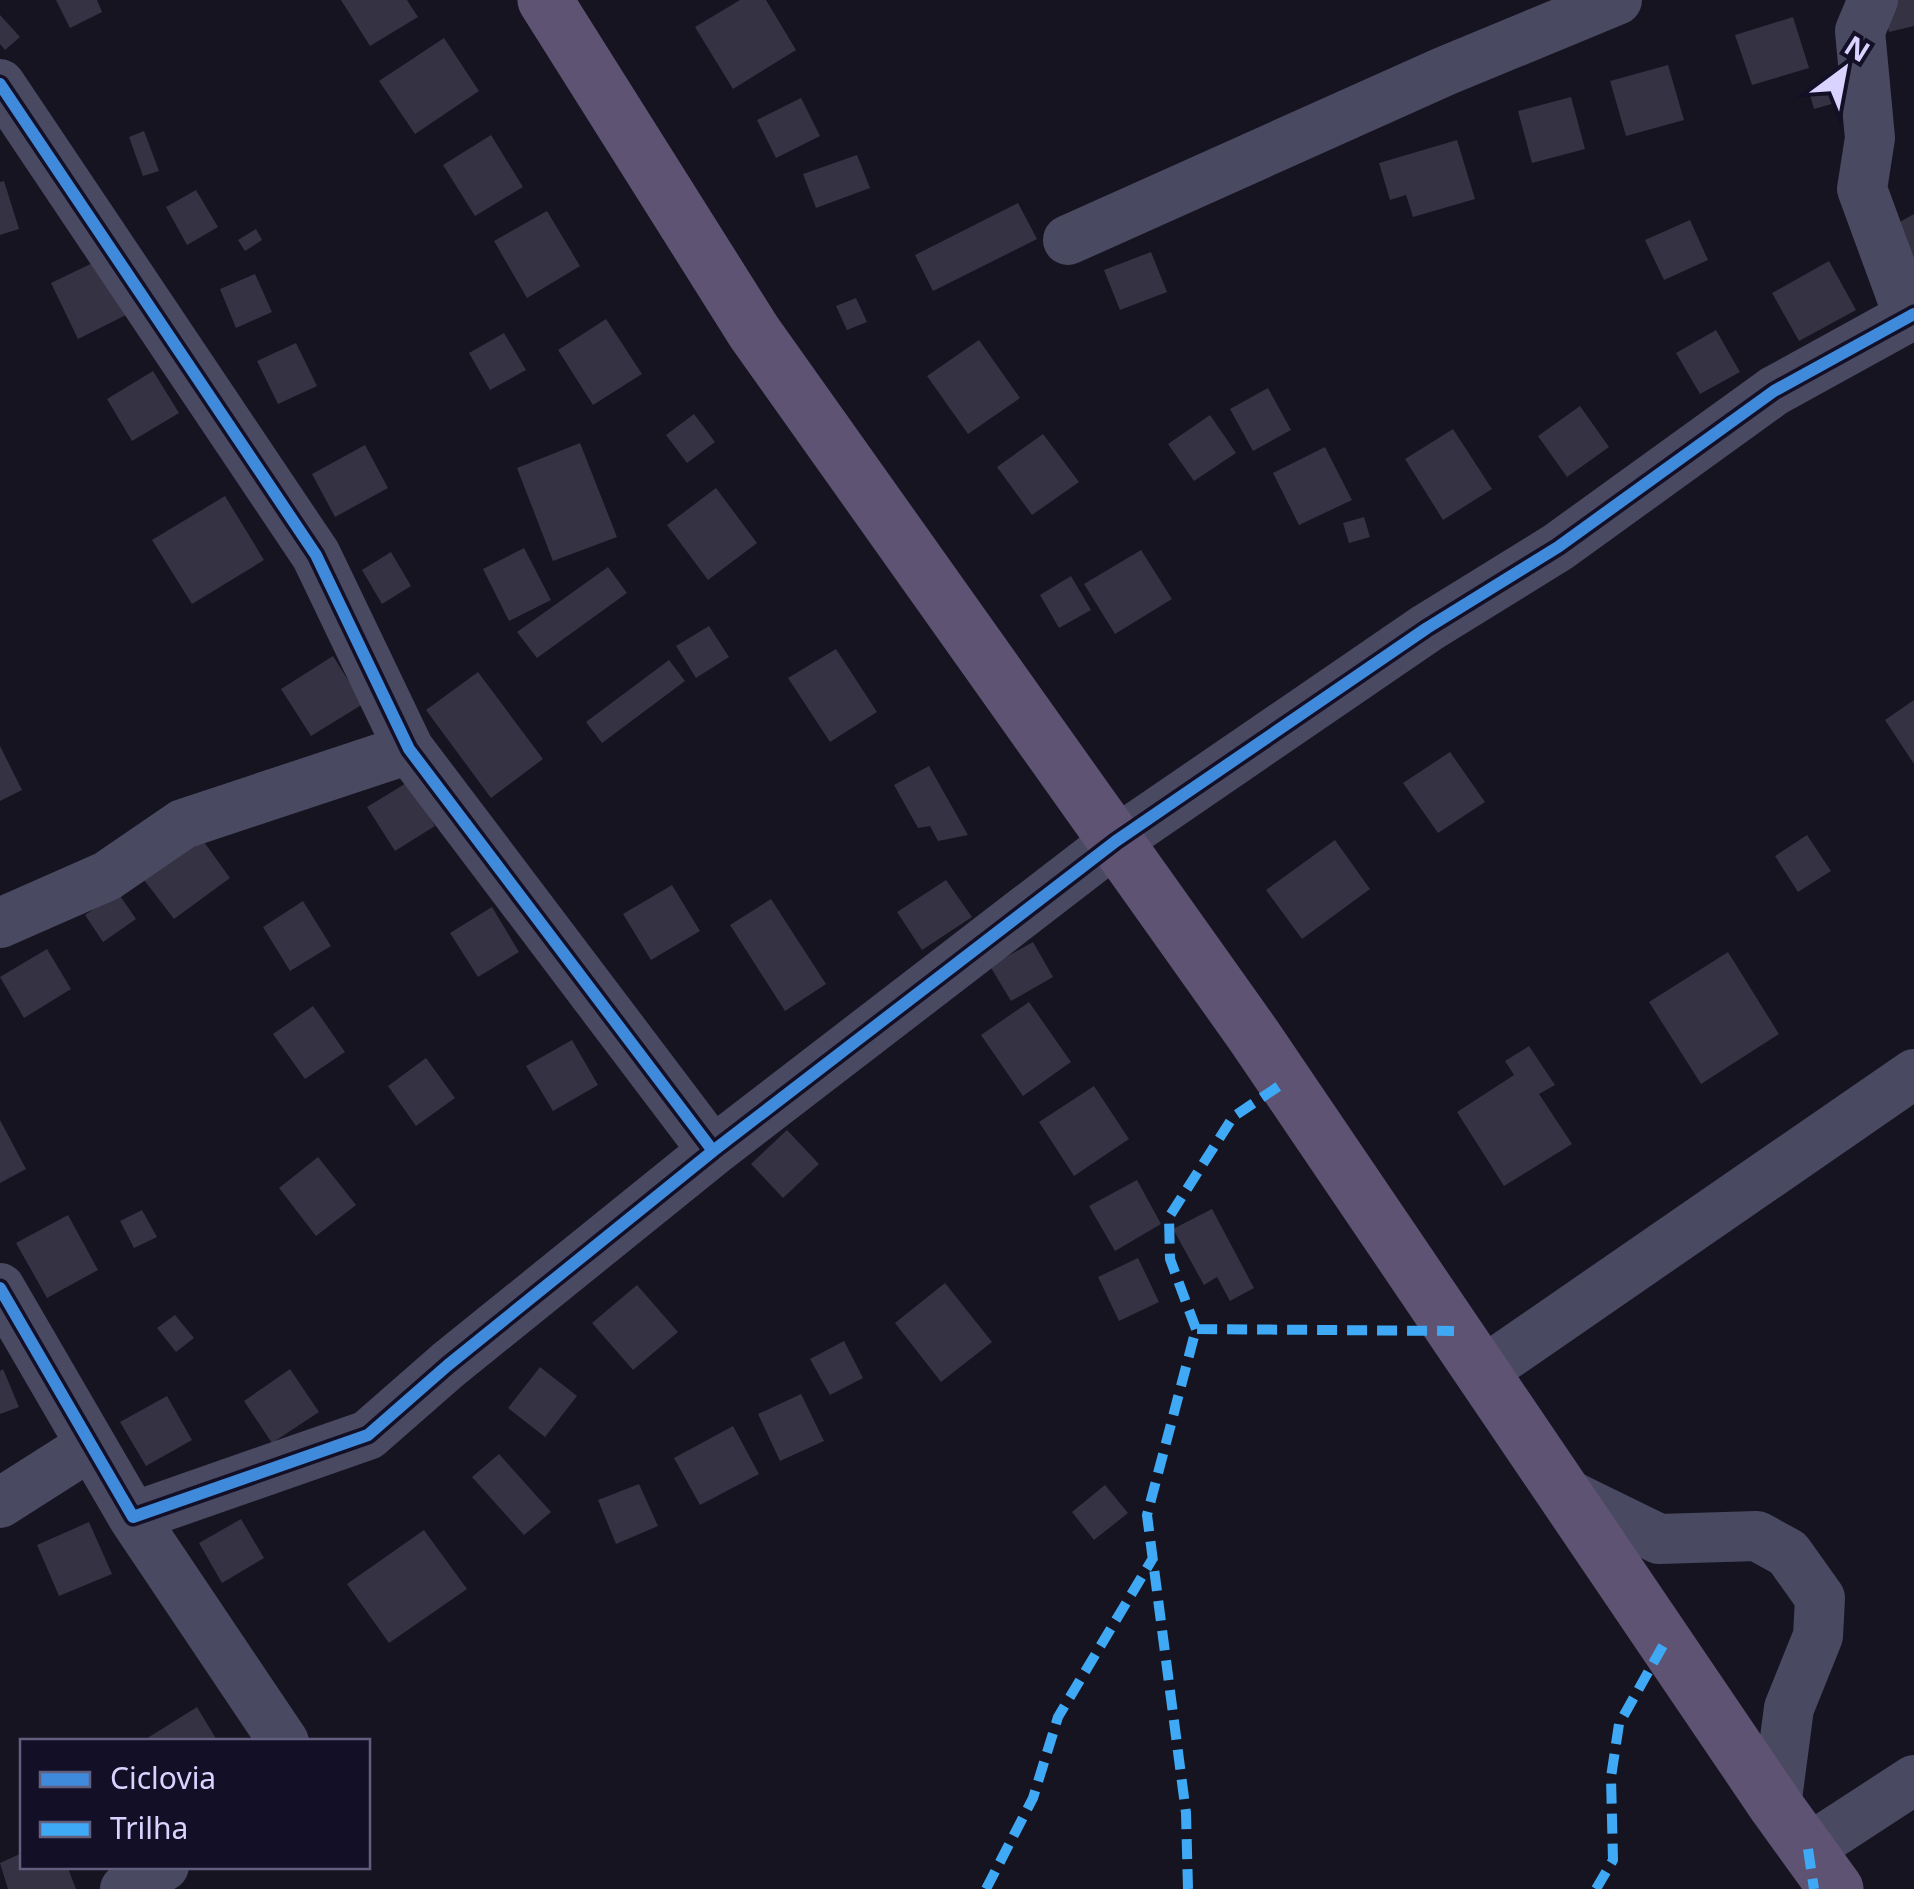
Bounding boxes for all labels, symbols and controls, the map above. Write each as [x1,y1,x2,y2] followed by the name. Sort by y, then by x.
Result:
[1794,20,1894,120] north arrow
[1838,26,1877,70] text: N
[20,1739,370,1869] legend
[110,1757,216,1798] text: Ciclovia
[110,1807,188,1848] text: Trilha

